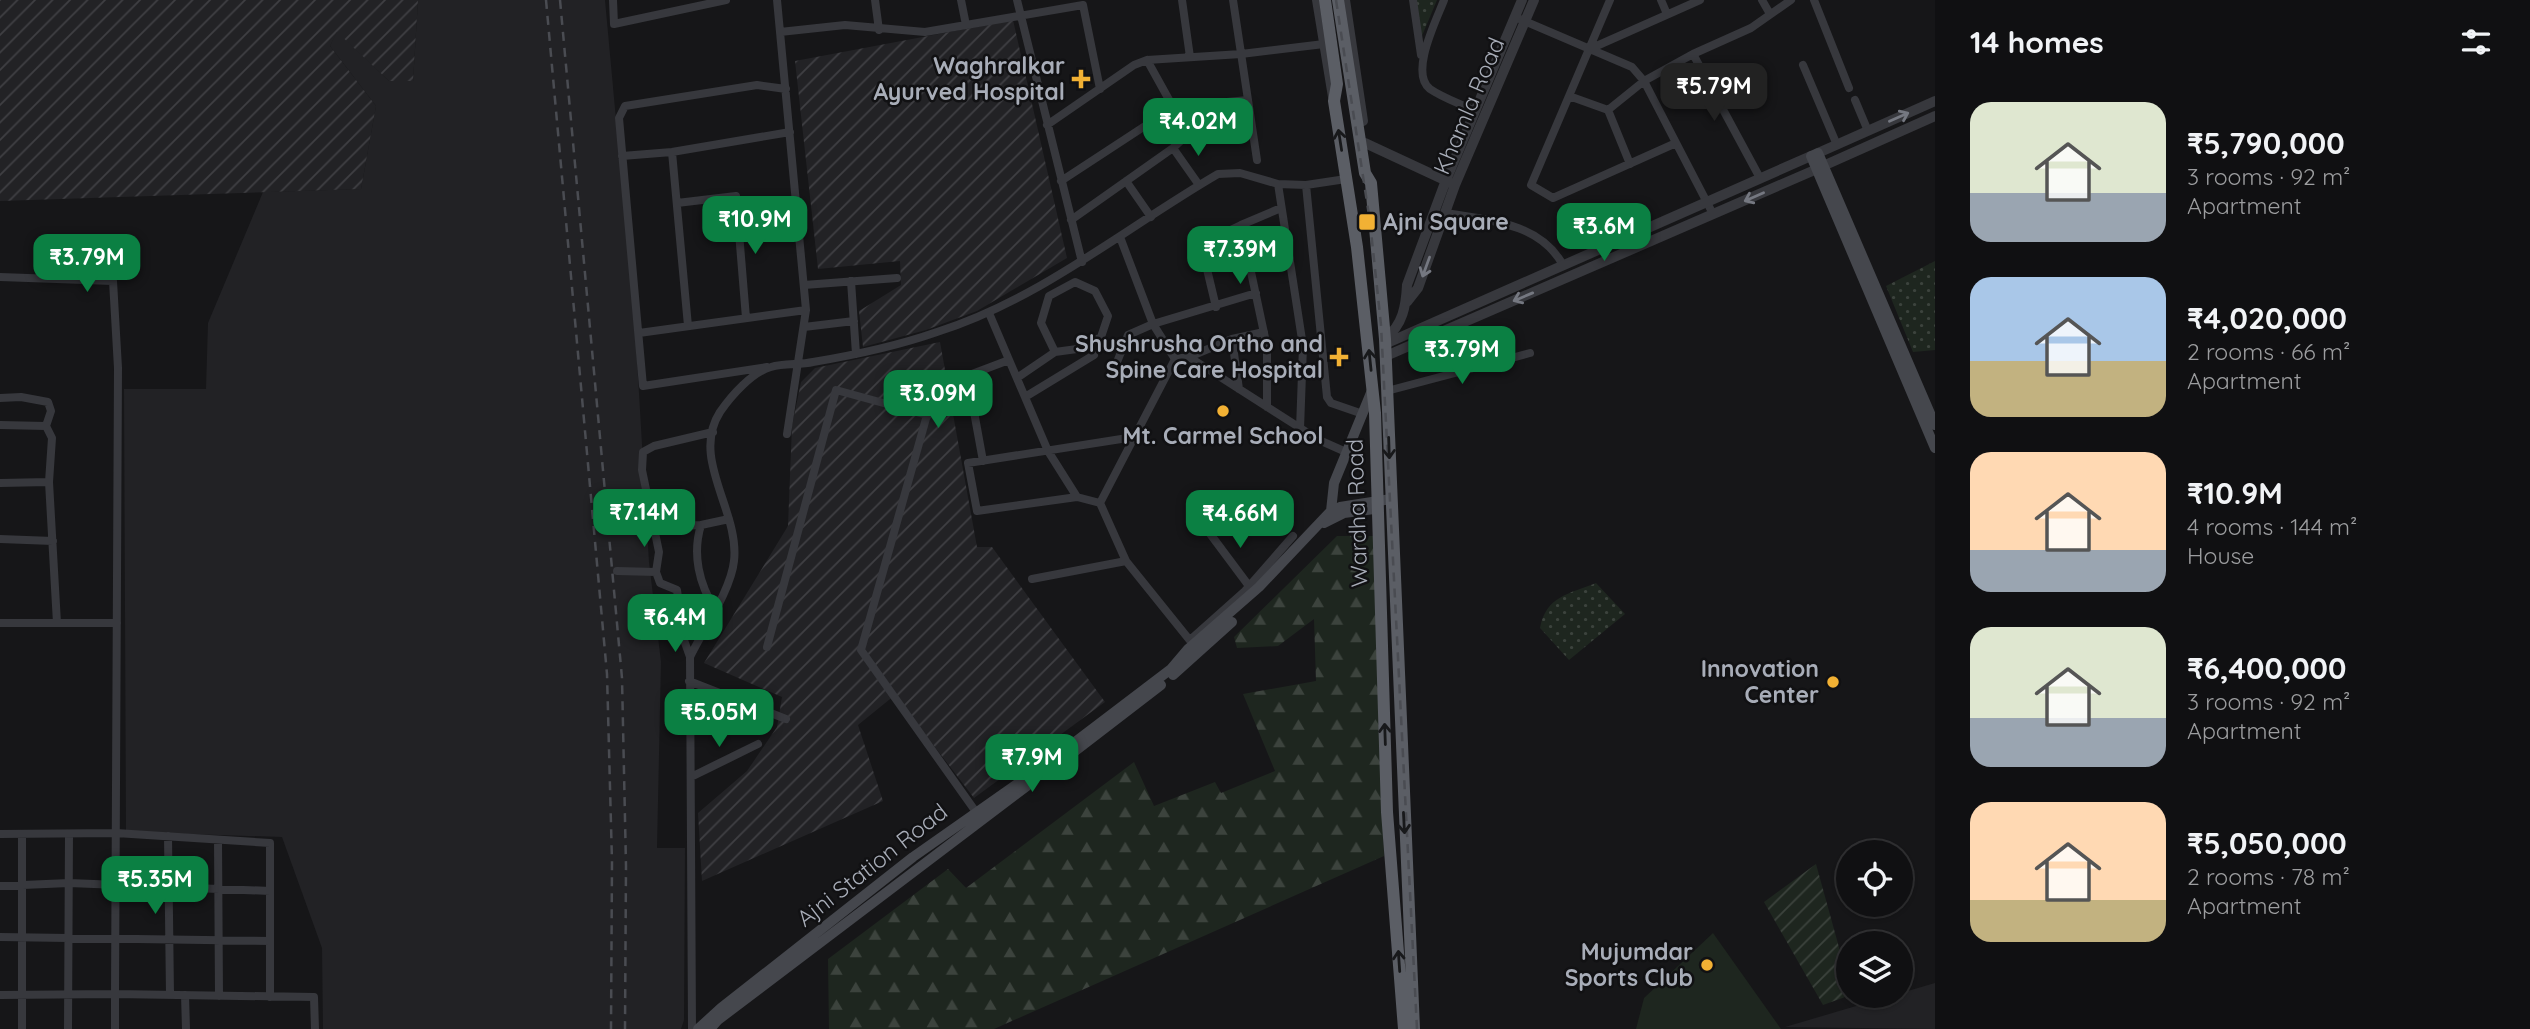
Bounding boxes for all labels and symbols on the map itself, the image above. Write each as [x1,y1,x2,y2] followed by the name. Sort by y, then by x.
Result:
[1427,33,1510,179] street label: Khamla Road
[874,51,1065,106] place label: Waghralkar Ayurved Hospital
[1657,64,1771,123] pin: ₹5.79M
[1071,69,1091,89] marker: Waghralkar Ayurved Hospital
[1141,99,1255,158] pin: ₹4.02M
[1888,110,1909,123] one-way arrow
[1334,129,1347,152] one-way arrow
[1744,191,1765,204] one-way arrow
[698,196,812,256] pin: ₹10.9M
[1555,204,1653,263] pin: ₹3.6M
[1383,207,1509,236] place label: Ajni Square
[1357,212,1377,232] marker: Ajni Square
[1183,226,1297,286] pin: ₹7.39M
[30,234,144,294] pin: ₹3.79M
[1419,256,1431,278] one-way arrow
[1513,292,1534,305] one-way arrow
[1405,326,1519,386] pin: ₹3.79M
[1075,329,1323,384] place label: Shushrusha Ortho and Spine Care Hospital
[1329,347,1349,367] marker: Shushrusha Ortho and Spine Care Hospital
[1363,349,1376,372] one-way arrow
[881,370,995,430] pin: ₹3.09M
[1215,403,1231,419] marker: Mt. Carmel School
[1123,421,1323,450] place label: Mt. Carmel School
[1383,437,1396,460] one-way arrow
[1339,438,1374,588] street label: Wardha Road
[587,490,701,549] pin: ₹7.14M
[1183,490,1297,550] pin: ₹4.66M
[626,594,724,654] pin: ₹6.4M
[1701,654,1819,709] place label: Innovation Center
[1825,674,1841,690] marker: Innovation Center
[662,690,776,749] pin: ₹5.05M
[1378,723,1392,746] one-way arrow
[983,734,1081,794] pin: ₹7.9M
[790,797,953,933] street label: Ajni Station Road
[1398,811,1411,834] one-way arrow
[98,856,212,916] pin: ₹5.35M
[1565,937,1693,992] place label: Mujumdar Sports Club
[1392,950,1405,973] one-way arrow
[1699,957,1715,973] marker: Mujumdar Sports Club

